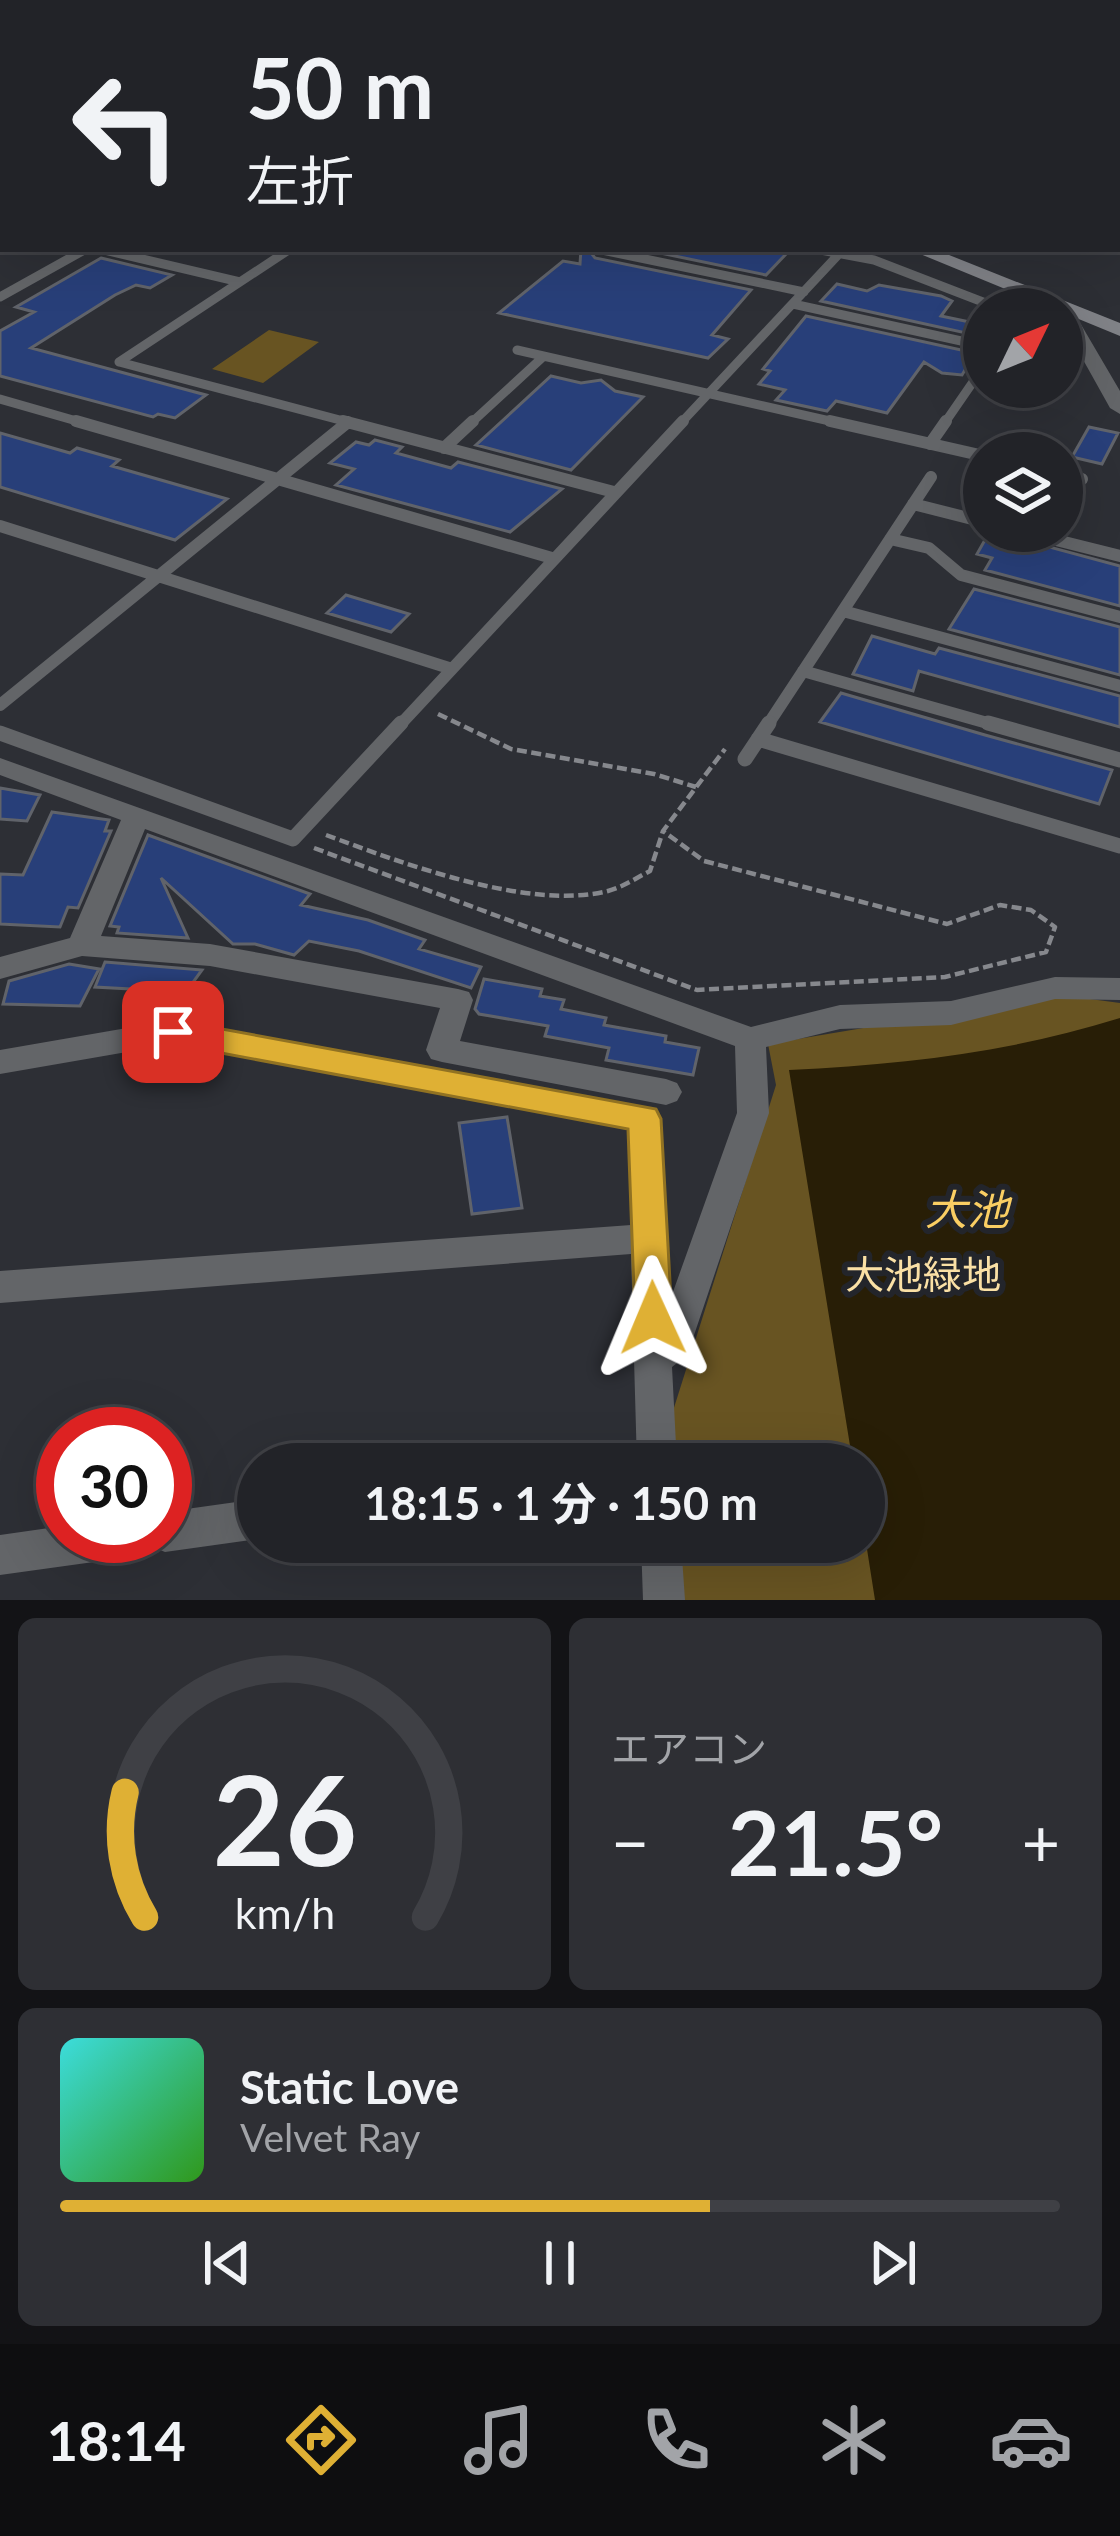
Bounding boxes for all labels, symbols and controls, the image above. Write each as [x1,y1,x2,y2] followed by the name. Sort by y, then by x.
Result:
[246,36,434,137] text: 50 m
[48,48,204,204] icon: left
[246,148,354,213] text: 左折
[963,288,1083,408] north arrow
[963,288,1083,552] map controls
[963,432,1083,552] button: layers
[122,981,224,1083] pin
[140,999,206,1065] icon: arrive
[925,1184,1013,1234] water label: 大池
[845,1251,1001,1297] park label: 大池緑地
[590,1255,716,1381] position arrow
[36,1407,192,1563] speed limit sign: 30
[364,1476,758,1530] text: 18:15 · 1 分 · 150 m
[611,1725,767,1771] text: エアコン
[212,1743,357,1893] text: 26
[728,1787,943,1895] text: 21.5°
[611,1802,649,1881] text: −
[1022,1802,1060,1881] text: +
[234,1887,335,1938] text: km/h
[240,2060,459,2114] text: Static Love
[240,2114,420,2160] text: Velvet Ray
[194,2230,260,2296] icon: previous
[527,2230,593,2296] icon: pause
[860,2230,926,2296] icon: next
[279,2398,363,2482] icon: directions
[457,2398,541,2482] icon: music
[634,2398,718,2482] icon: phone
[812,2398,896,2482] icon: climate
[989,2398,1073,2482] icon: car
[47,2408,186,2473] text: 18:14

